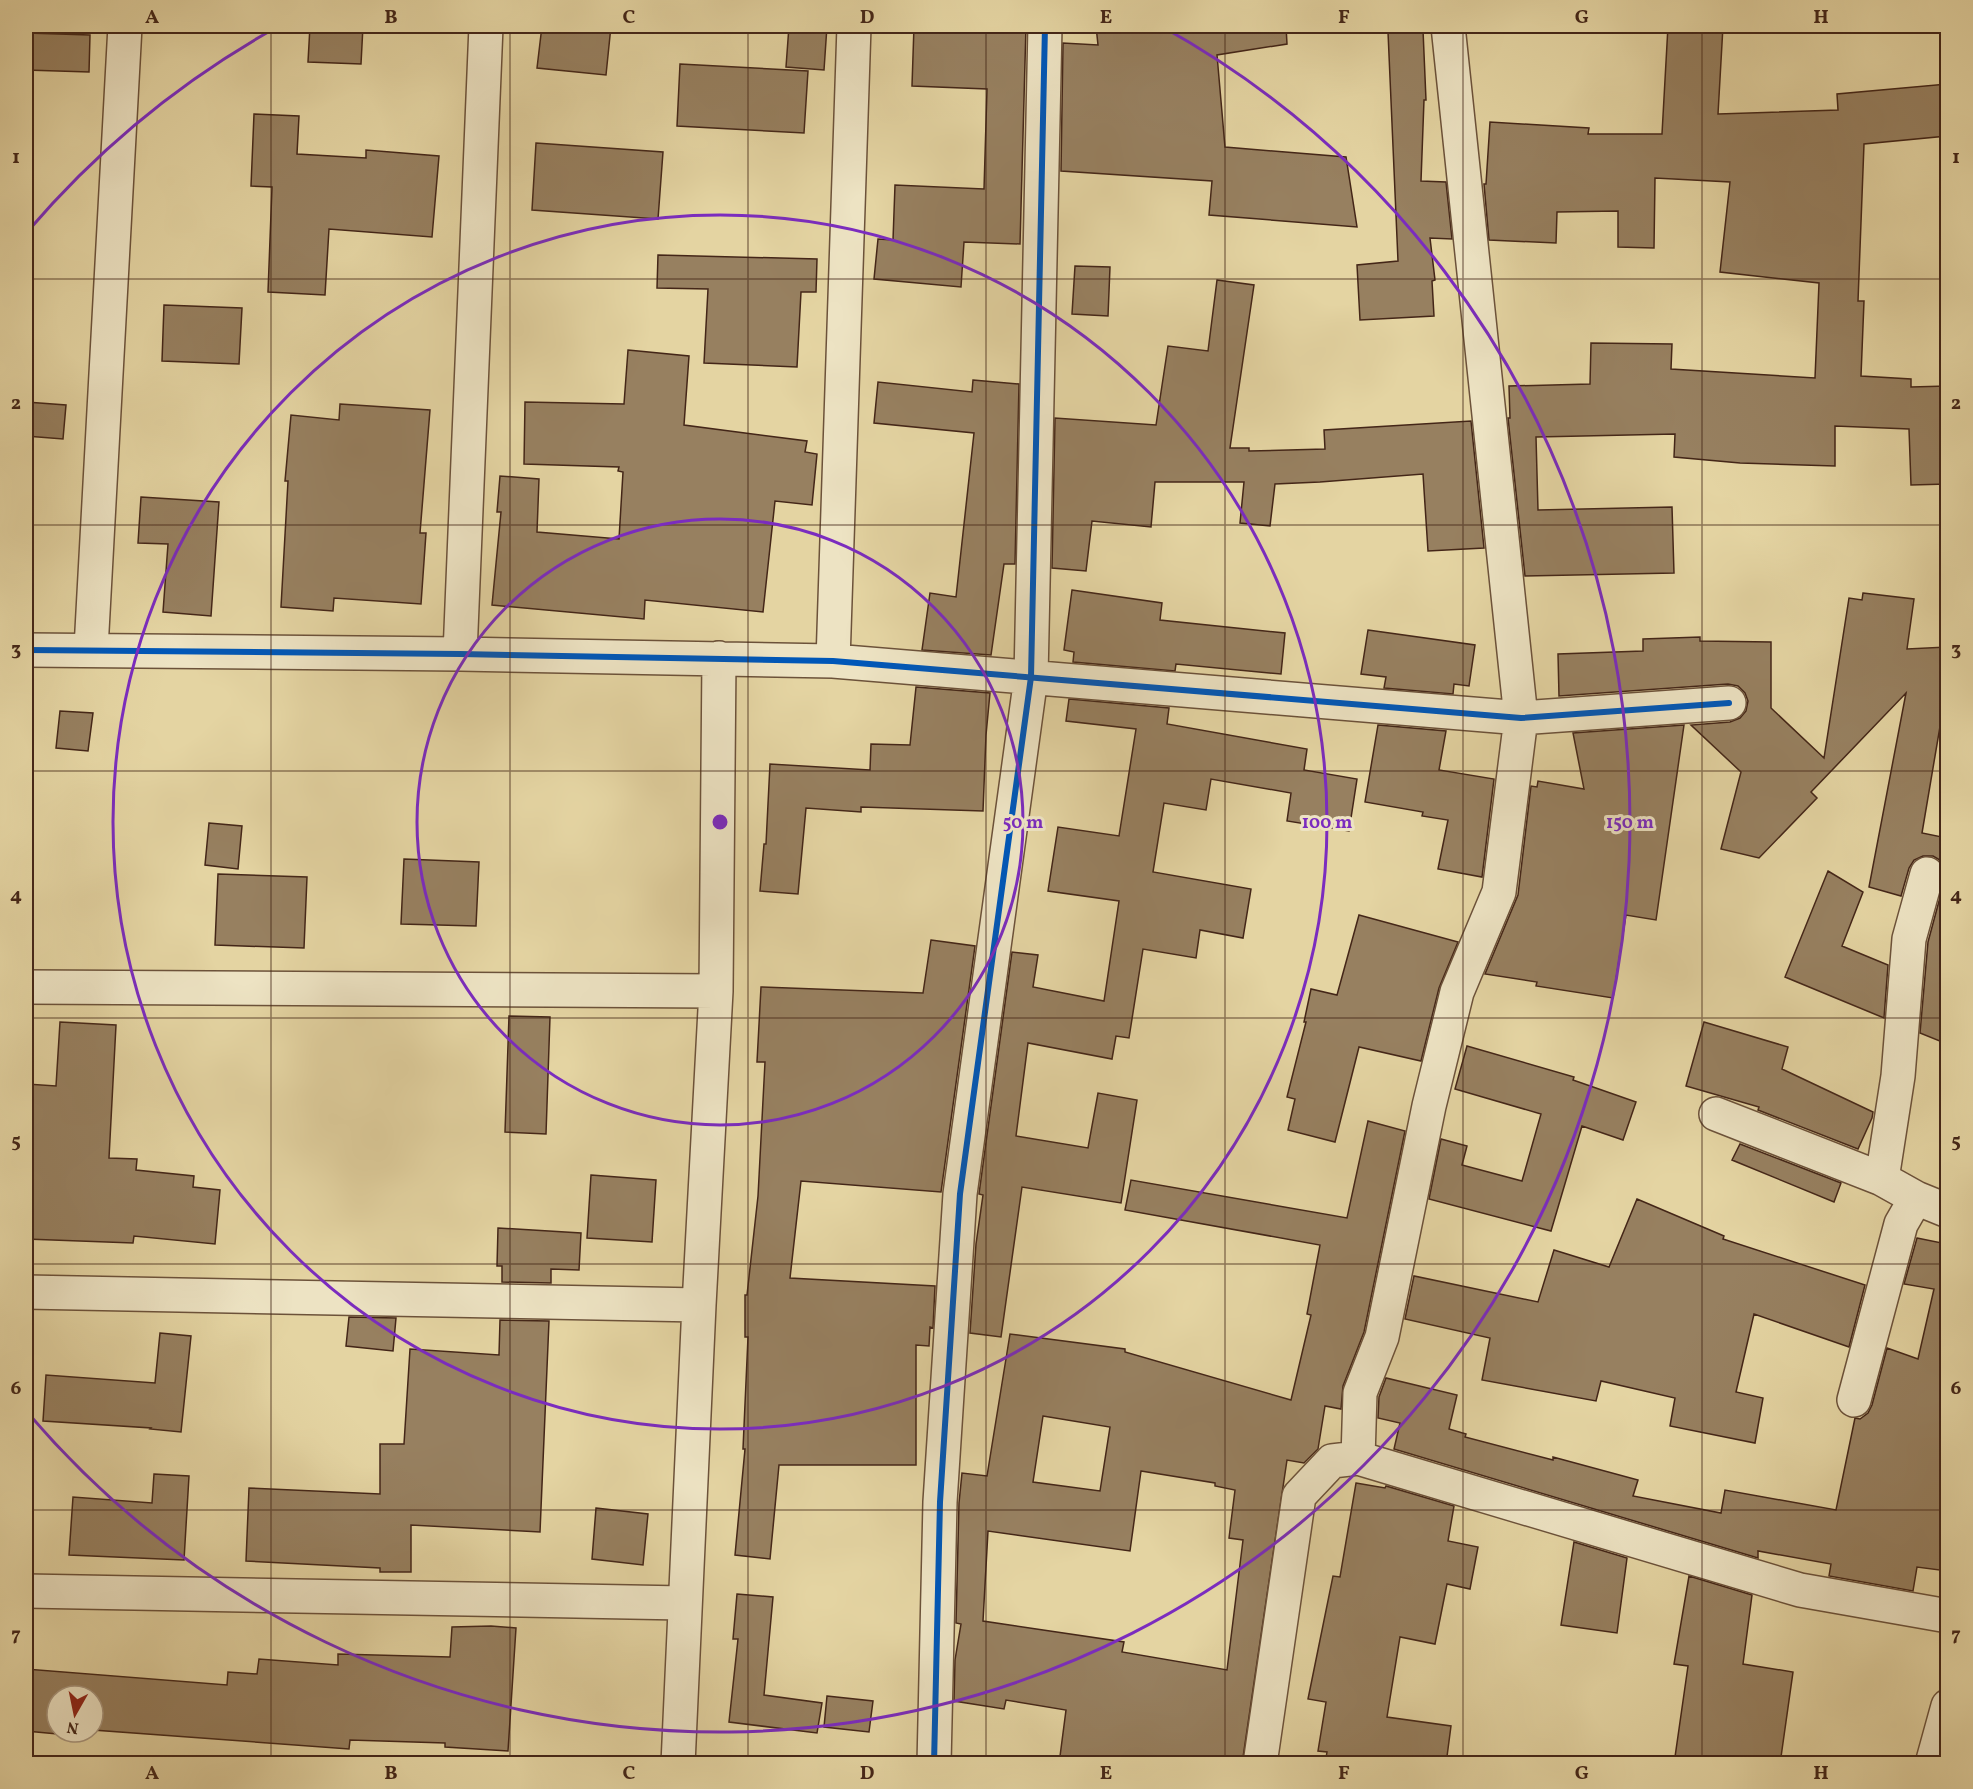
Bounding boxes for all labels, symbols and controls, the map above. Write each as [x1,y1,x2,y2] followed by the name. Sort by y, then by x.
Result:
[145,4,159,32] text: A
[384,4,398,32] text: B
[623,4,636,32] text: C
[860,4,874,32] text: D
[1100,4,1112,32] text: E
[1338,4,1350,32] text: F
[1575,4,1589,32] text: G
[1813,4,1829,32] text: H
[12,144,20,172] text: 1
[1952,144,1960,172] text: 1
[11,390,21,418] text: 2
[1951,390,1961,418] text: 2
[11,636,21,664] text: 3
[1951,636,1961,664] text: 3
[1003,811,1043,836] text: 50 m
[1302,811,1352,836] text: 100 m
[1606,811,1654,836] text: 150 m
[710,812,730,832] centre of rings
[10,882,22,910] text: 4
[1950,882,1962,910] text: 4
[11,1128,21,1156] text: 5
[1951,1128,1961,1156] text: 5
[11,1375,22,1403] text: 6
[1951,1375,1962,1403] text: 6
[11,1621,21,1649] text: 7
[1951,1621,1961,1649] text: 7
[45,1684,105,1744] north arrow
[65,1715,80,1739] text: N
[145,1760,159,1788] text: A
[384,1760,398,1788] text: B
[623,1760,636,1788] text: C
[860,1760,874,1788] text: D
[1100,1760,1112,1788] text: E
[1338,1760,1350,1788] text: F
[1575,1760,1589,1788] text: G
[1813,1760,1829,1788] text: H

